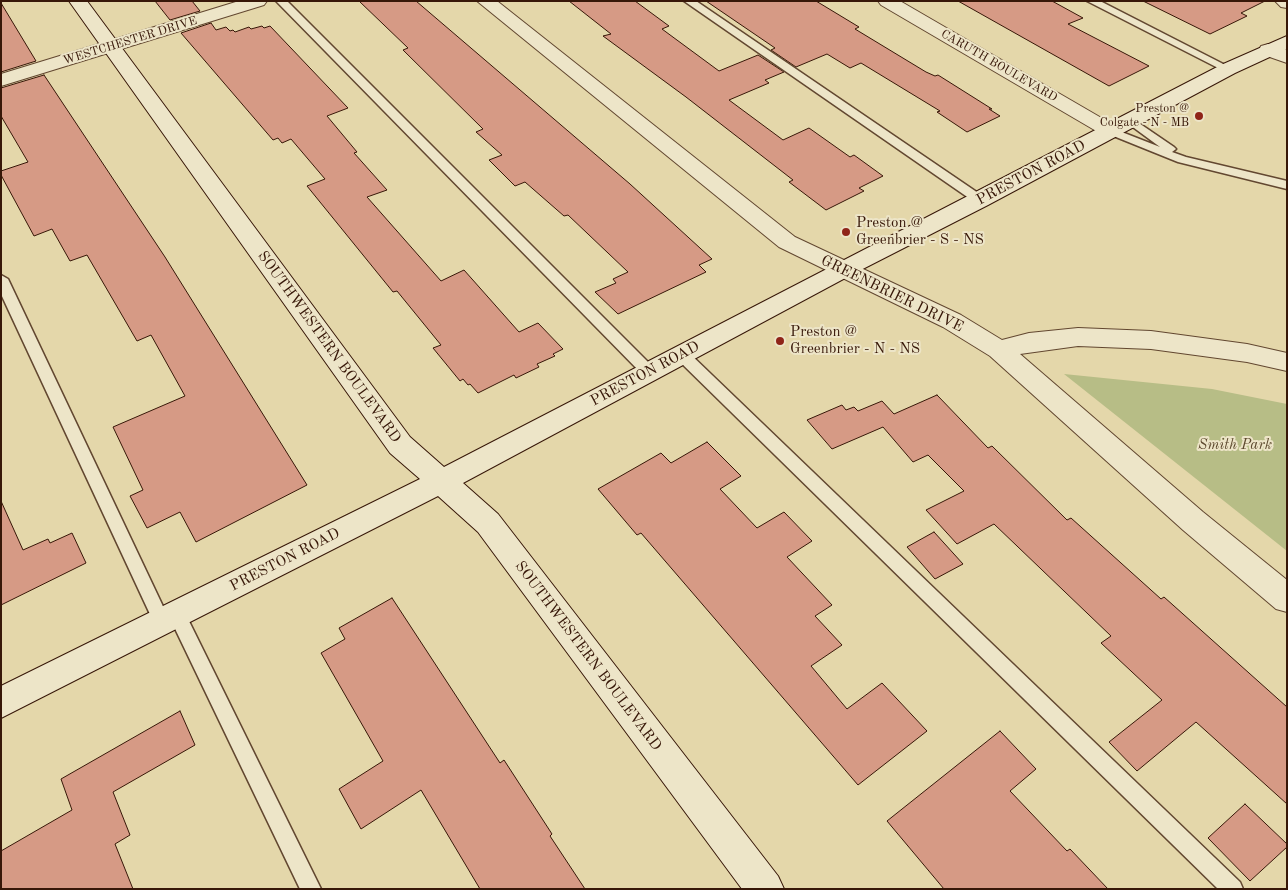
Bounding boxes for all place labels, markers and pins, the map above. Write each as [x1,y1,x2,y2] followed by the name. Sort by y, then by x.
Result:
[1100,102,1189,130] place label: Preston @ Colgate - N - MB
[1193,110,1205,122] marker: Preston @ Colgate - N - MB
[856,214,984,249] place label: Preston @ Greenbrier - S - NS
[840,226,852,238] marker: Preston @ Greenbrier - S - NS
[790,323,920,358] place label: Preston @ Greenbrier - N - NS
[774,335,786,347] marker: Preston @ Greenbrier - N - NS

